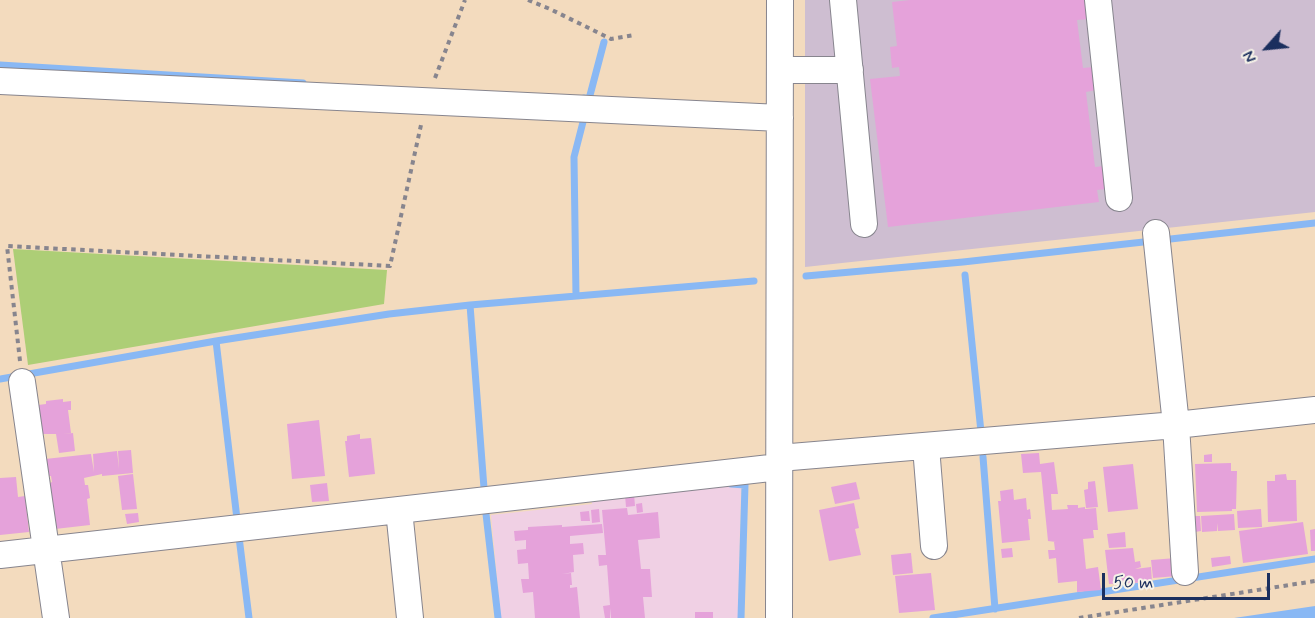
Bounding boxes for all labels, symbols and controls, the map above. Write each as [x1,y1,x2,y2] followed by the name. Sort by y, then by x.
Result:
[1237,18,1297,78] north arrow
[1239,47,1262,66] text: N
[1105,561,1273,599] scale bar
[1113,571,1153,595] text: 50 m

